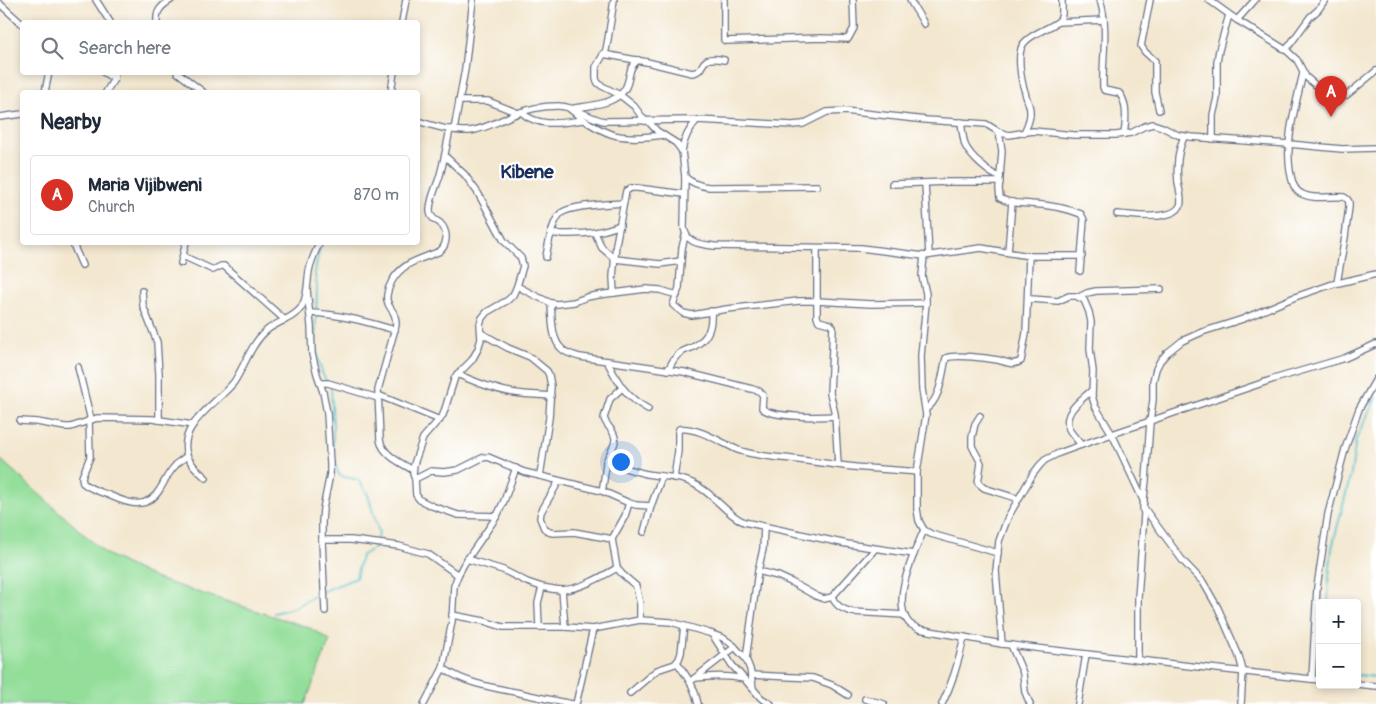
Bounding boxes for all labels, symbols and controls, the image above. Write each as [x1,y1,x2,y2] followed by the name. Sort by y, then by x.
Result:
[20,20,420,75] search box
[38,34,66,62] icon: search
[78,36,171,60] text: Search here
[1315,76,1347,117] pin: A
[40,109,101,136] text: Nearby
[500,160,554,184] district label: Kibene
[88,173,202,197] text: Maria Vijibweni
[52,185,62,205] text: A
[354,185,399,205] text: 870 m
[88,197,135,217] text: Church
[608,449,634,475] your location
[1316,599,1361,689] map controls
[1316,599,1361,644] button: +
[1316,644,1361,689] button: −

